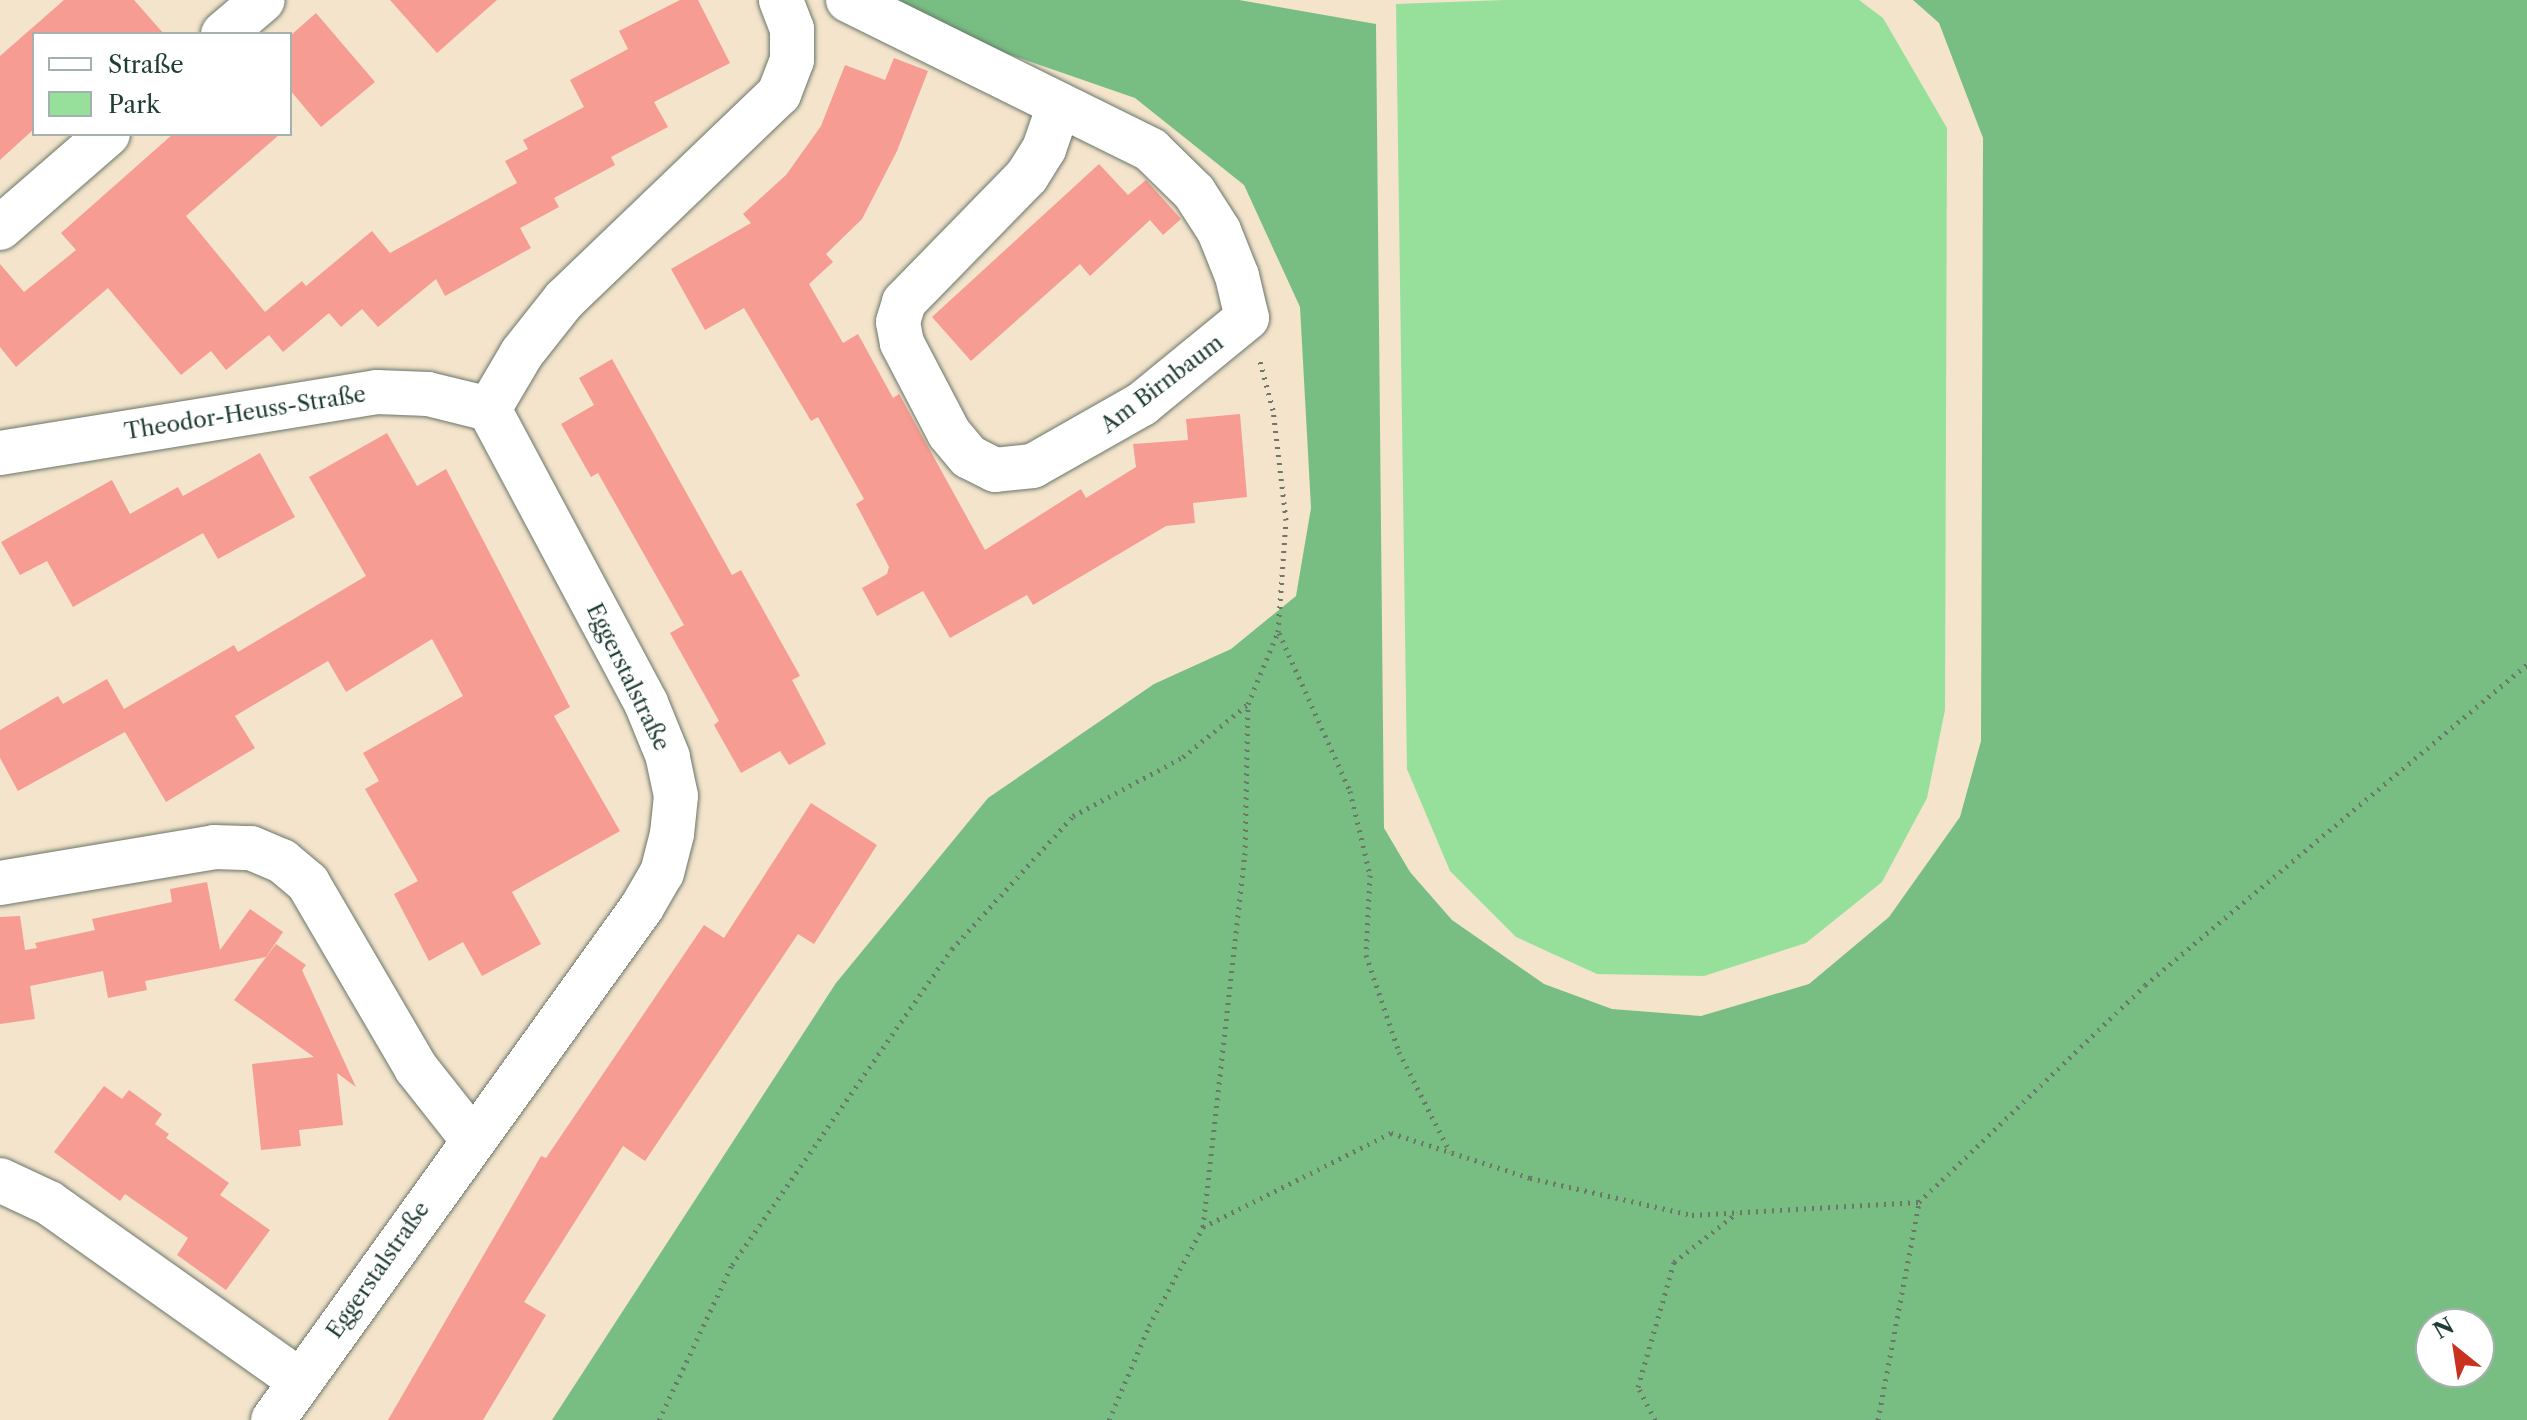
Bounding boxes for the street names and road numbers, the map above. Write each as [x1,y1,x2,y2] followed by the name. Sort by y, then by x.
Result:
[1096,329,1228,439] street label: Am Birnbaum
[122,381,368,445] street label: Theodor-Heuss-Straße
[581,599,675,755] street label: Eggerstalstraße
[321,1197,435,1343] street label: Eggerstalstraße

